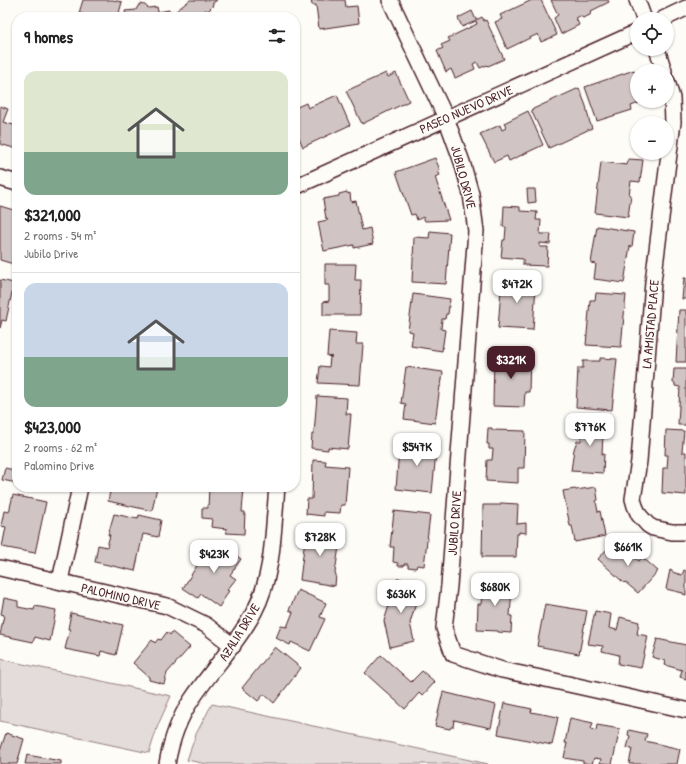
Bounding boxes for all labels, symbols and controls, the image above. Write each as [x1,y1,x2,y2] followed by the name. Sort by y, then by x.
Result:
[630,12,674,160] map controls
[630,12,674,56] button: locate
[24,25,73,48] text: 9 homes
[266,25,288,47] icon: filters
[630,64,674,108] button: +
[417,80,516,138] street label: PASEO NUEVO DRIVE
[120,97,192,169] icon: home
[630,116,674,160] button: −
[447,143,481,211] street label: JUBILO DRIVE
[24,203,81,226] text: $321,000
[24,226,96,244] text: 2 rooms · 54 m²
[24,244,78,262] text: Jubilo Drive
[489,270,545,304] pin: $472K
[502,274,532,292] text: $472K
[637,279,663,369] street label: LA AMISTAD PLACE
[120,309,192,381] icon: home
[483,346,539,380] pin: $321K
[496,350,526,368] text: $321K
[562,413,618,447] pin: $776K
[24,415,81,438] text: $423,000
[574,417,606,435] text: $776K
[389,433,445,467] pin: $547K
[402,437,432,455] text: $547K
[24,438,97,456] text: 2 rooms · 62 m²
[24,456,94,474] text: Palomino Drive
[443,490,465,556] street label: JUBILO DRIVE
[292,523,348,557] pin: $728K
[304,527,336,545] text: $728K
[600,533,656,567] pin: $661K
[614,537,642,555] text: $661K
[186,540,242,574] pin: $423K
[199,544,229,562] text: $423K
[467,573,523,607] pin: $680K
[480,577,510,595] text: $680K
[80,578,163,614] street label: PALOMINO DRIVE
[373,580,429,614] pin: $636K
[386,584,416,602] text: $636K
[214,600,264,664] street label: AZALIA DRIVE

